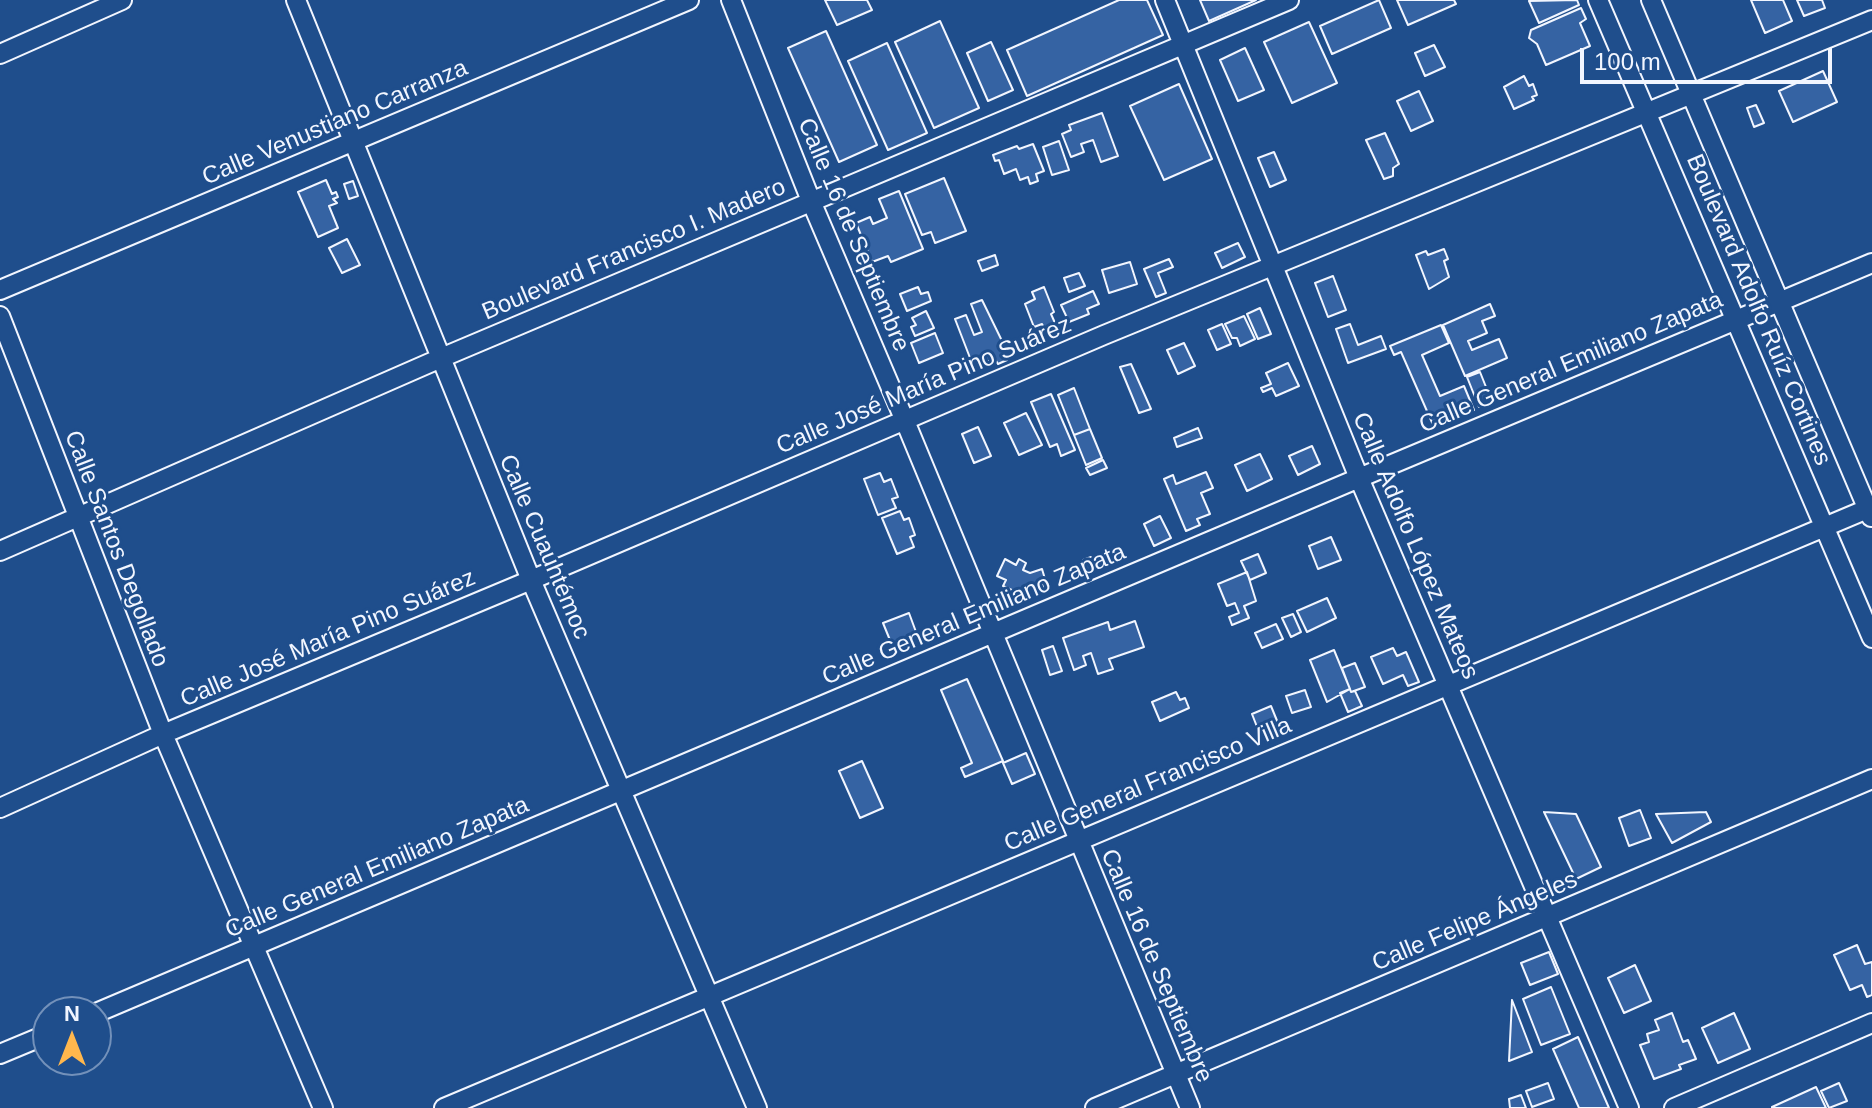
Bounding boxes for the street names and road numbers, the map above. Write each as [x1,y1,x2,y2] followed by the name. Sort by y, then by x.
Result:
[198,54,472,192] street label: Calle Venustiano Carranza
[791,114,915,356] street label: Calle 16 de Septiembre
[1679,150,1837,470] street label: Boulevard Adolfo Ruíz Cortines
[478,173,790,327] street label: Boulevard Francisco I. Madero
[1415,286,1727,440] street label: Calle General Emiliano Zapata
[772,311,1076,461] street label: Calle José María Pino Suárez
[1346,408,1484,684] street label: Calle Adolfo López Mateos
[58,427,174,671] street label: Calle Santos Degollado
[492,451,596,643] street label: Calle Cuauhtémoc
[818,538,1130,692] street label: Calle General Emiliano Zapata
[176,564,480,714] street label: Calle José María Pino Suárez
[1000,711,1296,859] street label: Calle General Francisco Villa
[221,791,533,945] street label: Calle General Emiliano Zapata
[1094,845,1218,1087] street label: Calle 16 de Septiembre
[1368,866,1582,978] street label: Calle Felipe Ángeles

